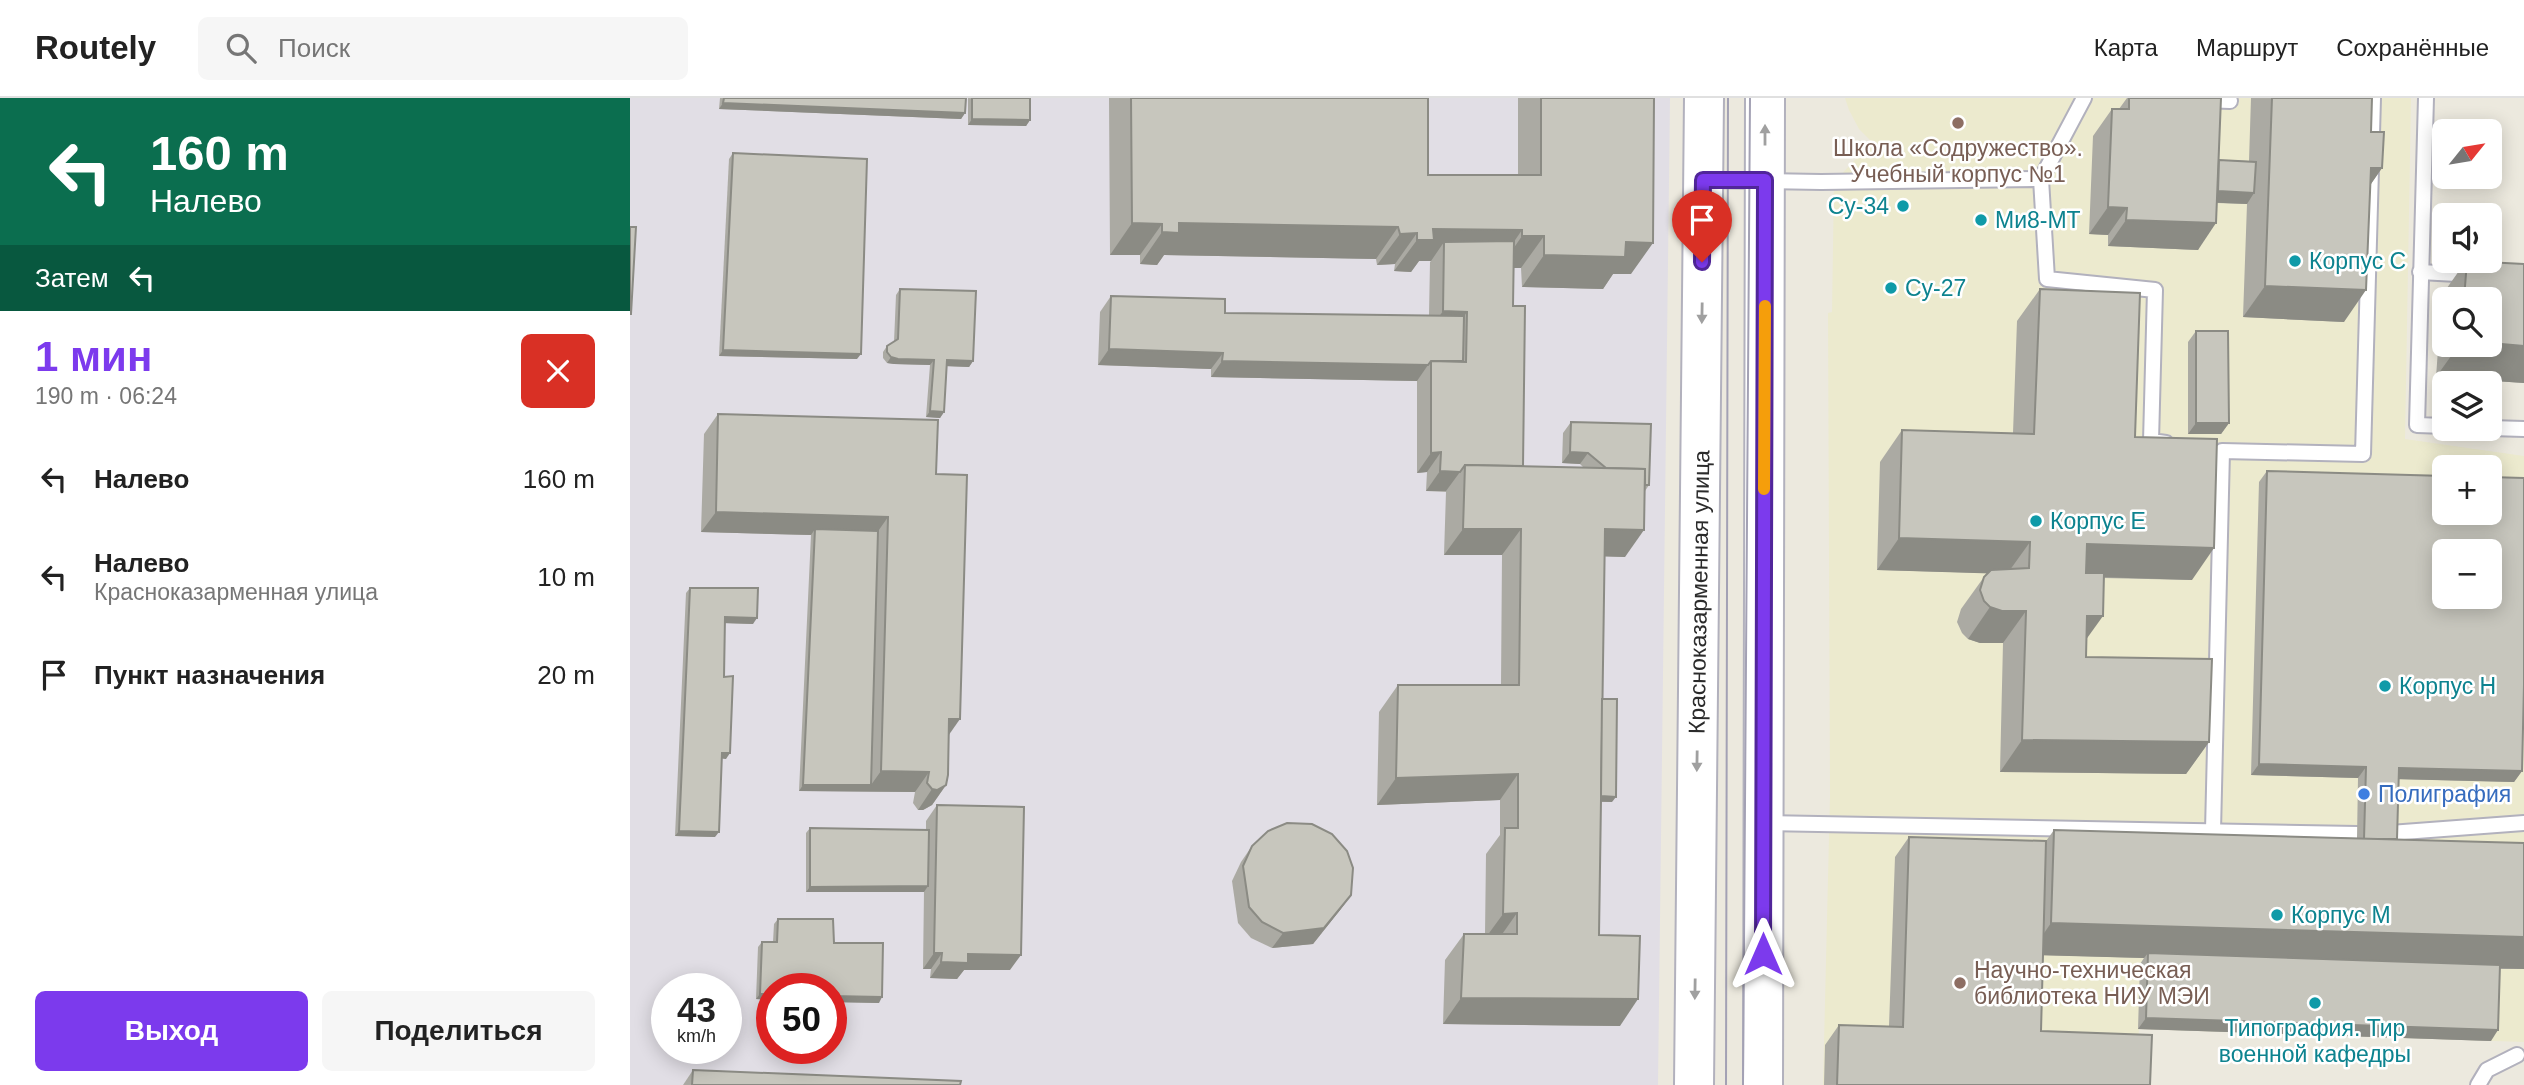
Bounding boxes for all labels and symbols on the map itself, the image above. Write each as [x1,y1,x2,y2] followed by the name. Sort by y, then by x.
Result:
[1950,115,1966,131] marker: Школа «Содружество». Учебный корпус №1
[2432,119,2502,189] north arrow
[1759,124,1771,146] one-way arrow
[1833,135,2083,187] place label: Школа «Содружество». Учебный корпус №1
[1672,190,1732,262] pin
[1828,193,1889,219] place label: Су-34
[1895,198,1911,214] marker: Су-34
[1995,207,2081,233] place label: Ми8-МТ
[1973,212,1989,228] marker: Ми8-МТ
[2309,248,2406,274] place label: Корпус С
[2287,253,2303,269] marker: Корпус С
[1905,275,1966,301] place label: Су-27
[1883,280,1899,296] marker: Су-27
[1696,302,1707,324] one-way arrow
[1684,450,1714,734] street label: Красноказарменная улица
[2050,508,2146,534] place label: Корпус Е
[2028,513,2044,529] marker: Корпус Е
[2399,673,2496,699] place label: Корпус Н
[2377,678,2393,694] marker: Корпус Н
[1691,750,1703,772] one-way arrow
[2378,781,2511,807] place label: Полиграфия
[2356,786,2372,802] marker: Полиграфия
[2291,902,2391,928] place label: Корпус М
[2269,907,2285,923] marker: Корпус М
[1726,917,1800,991] position arrow
[1974,957,2210,1009] place label: Научно-техническая библиотека НИУ МЭИ
[756,973,847,1064] speed limit sign: 50
[1952,975,1968,991] marker: Научно-техническая библиотека НИУ МЭИ
[1689,978,1701,1000] one-way arrow
[2307,995,2323,1011] marker: Типография. Тир военной кафедры
[2219,1015,2411,1067] place label: Типография. Тир военной кафедры

